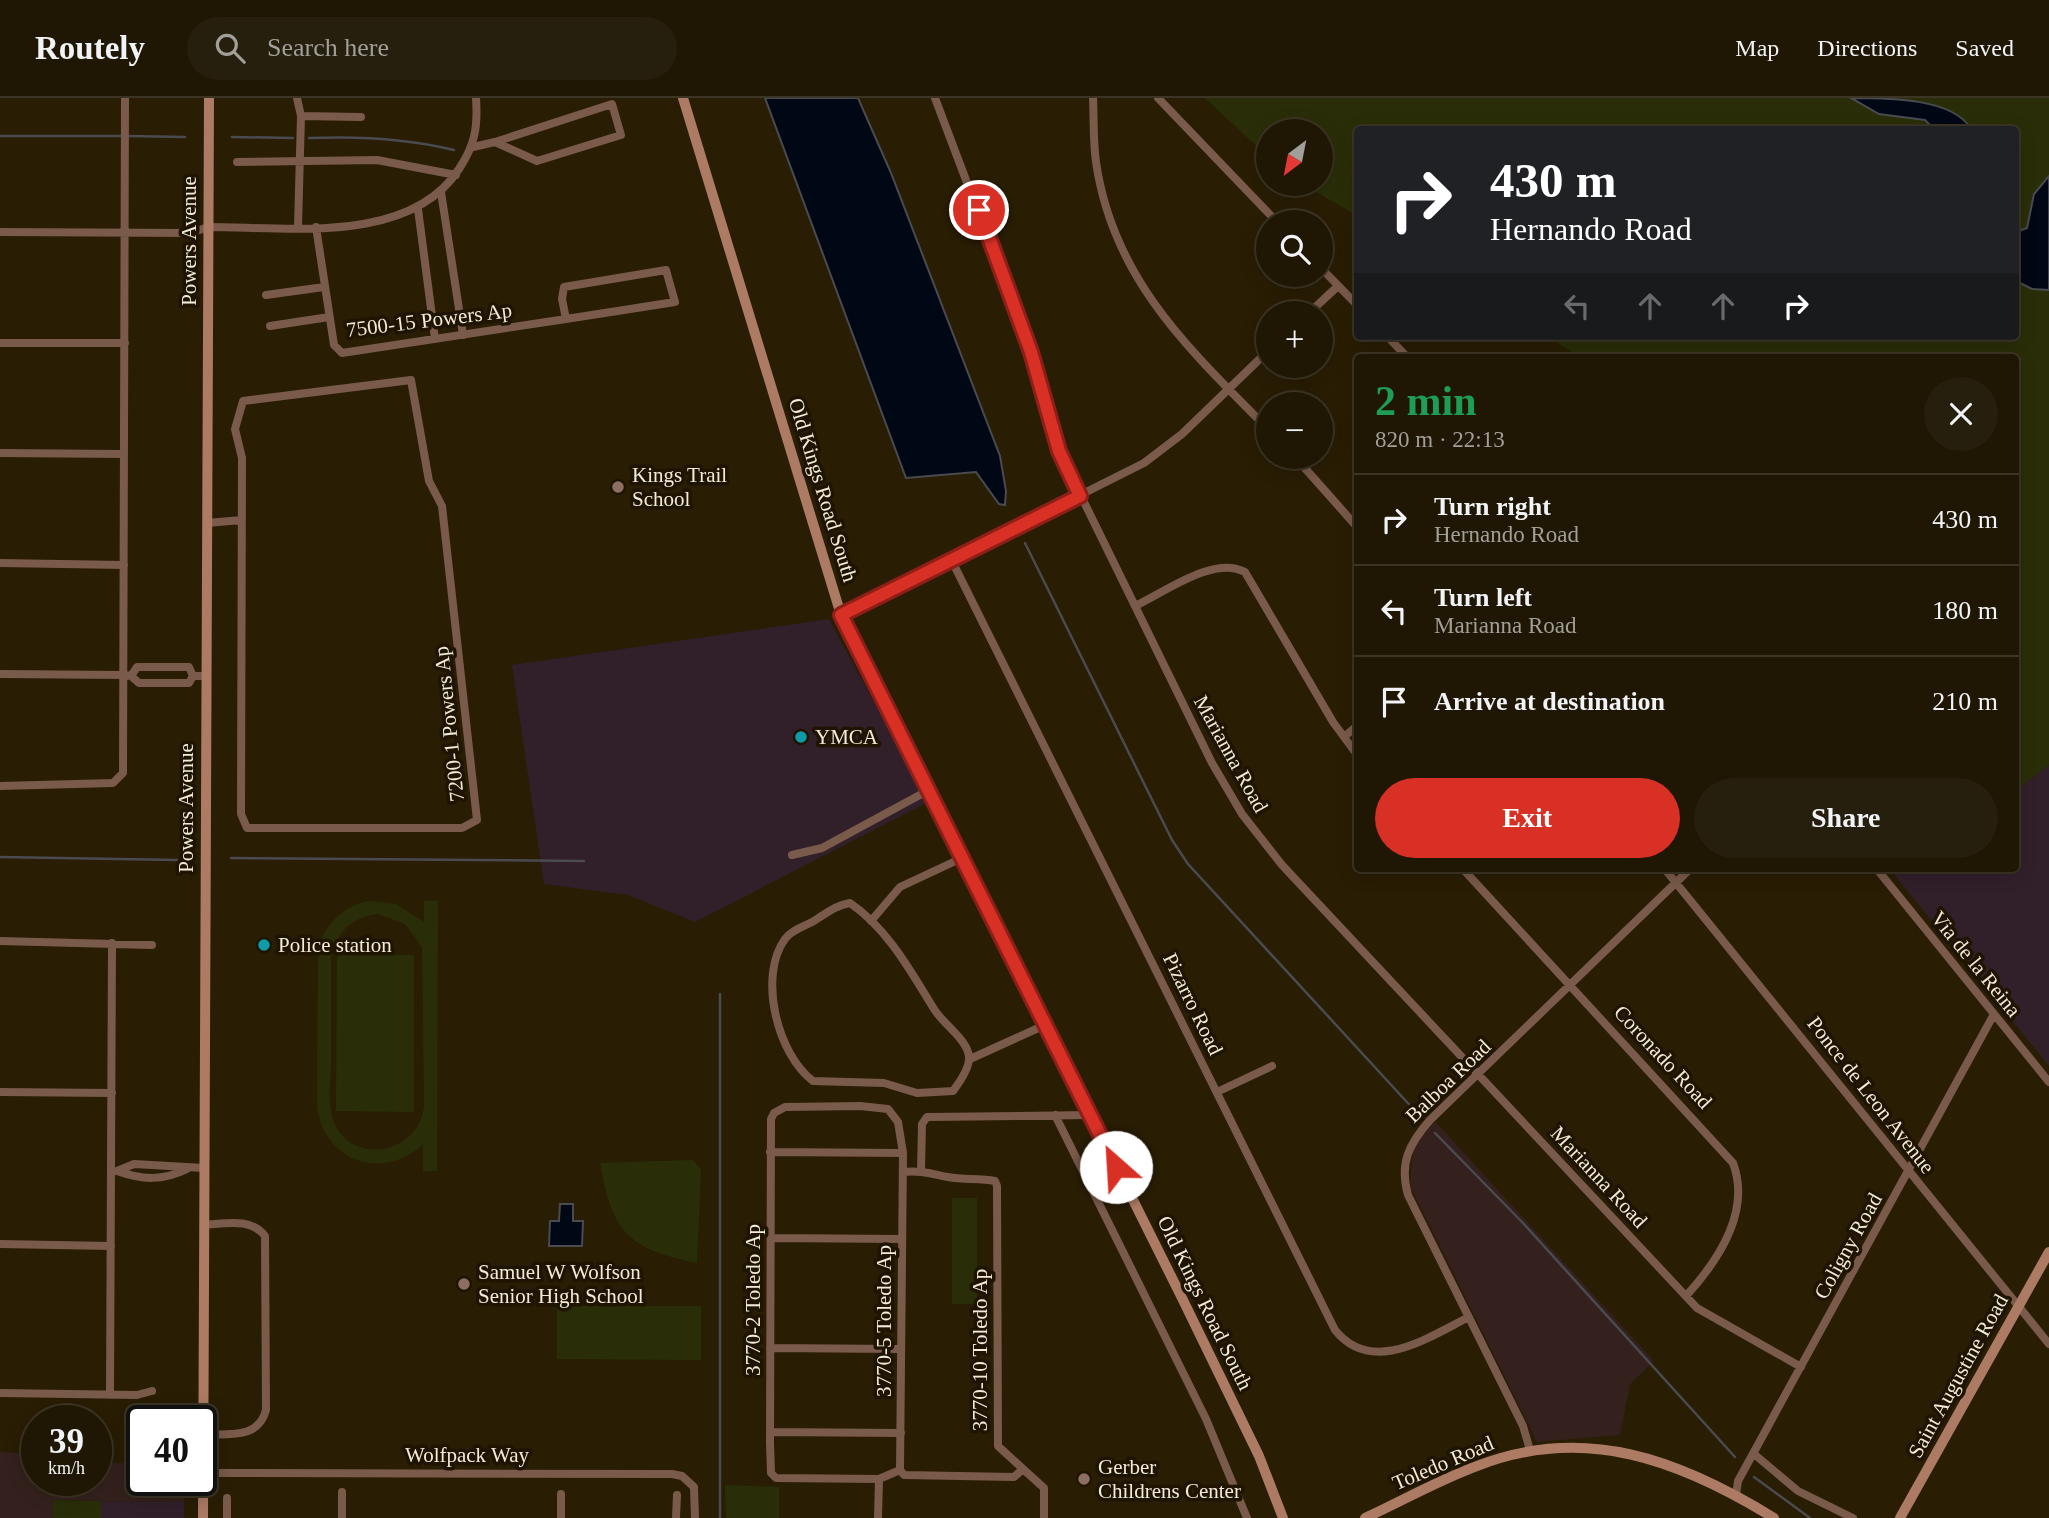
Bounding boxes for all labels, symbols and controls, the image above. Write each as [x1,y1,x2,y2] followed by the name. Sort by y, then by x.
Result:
[187,17,677,80] search box
[211,29,249,67] icon: search
[35,30,145,66] text: Routely
[267,33,389,62] text: Search here
[1735,35,1779,61] text: Map
[1817,35,1917,61] text: Directions
[1955,35,2014,61] text: Saved
[1256,119,1334,196] north arrow
[1256,119,1333,469] map controls
[1490,153,1617,208] text: 430 m
[1375,154,1466,245] icon: right
[177,176,201,306] street label: Powers Avenue
[949,180,1009,240] pin
[960,191,998,229] icon: arrive
[1256,210,1333,287] button: search
[1490,211,1692,247] text: Hernando Road
[1558,287,1596,325] icon: left
[1631,287,1669,325] icon: ahead
[1704,287,1742,325] icon: ahead
[1777,287,1815,325] icon: right
[345,298,513,342] street label: 7500-15 Powers Ap
[1256,301,1333,378] button: +
[1924,377,1998,451] button: close
[1375,378,1477,424] text: 2 min
[1256,392,1333,469] button: −
[784,395,863,585] street label: Old Kings Road South
[1375,427,1505,452] text: 820 m · 22:13
[632,463,727,511] place label: Kings Trail School
[610,479,626,495] marker: Kings Trail School
[1434,492,1551,521] text: Turn right
[1375,501,1413,539] icon: right
[1932,505,1998,534] text: 430 m
[1434,522,1579,547] text: Hernando Road
[1434,583,1532,612] text: Turn left
[1375,592,1413,630] icon: left
[1932,596,1998,625] text: 180 m
[1434,613,1576,638] text: Marianna Road
[429,645,469,803] street label: 7200-1 Powers Ap
[1375,683,1413,721] icon: arrive
[1434,687,1665,716] text: Arrive at destination
[1932,687,1998,716] text: 210 m
[1189,691,1273,817] street label: Marianna Road
[815,725,879,749] place label: YMCA
[793,729,809,745] marker: YMCA
[174,743,198,873] street label: Powers Avenue
[1375,778,1680,858] button: Exit
[1694,778,1998,858] button: Share
[1926,906,2026,1022] street label: Via de la Reina
[278,933,392,957] place label: Police station
[256,937,272,953] marker: Police station
[1158,949,1228,1059] street label: Pizarro Road
[1609,1000,1717,1114] street label: Coronado Road
[1802,1012,1940,1178] street label: Ponce de Leon Avenue
[1400,1034,1496,1128] street label: Balboa Road
[1546,1121,1652,1233] street label: Marianna Road
[1079,1130,1153,1204] position arrow
[1809,1188,1887,1303] street label: Coligny Road
[1152,1212,1258,1394] street label: Old Kings Road South
[741,1224,765,1376] street label: 3770-2 Toledo Ap
[872,1245,896,1397] street label: 3770-5 Toledo Ap
[478,1260,644,1308] place label: Samuel W Wolfson Senior High School
[968,1269,992,1431] street label: 3770-10 Toledo Ap
[456,1276,472,1292] marker: Samuel W Wolfson Senior High School
[1903,1290,2013,1462] street label: Saint Augustine Road
[126,1405,217,1496] speed limit sign: 40
[49,1422,84,1461] text: 39
[1389,1431,1498,1495] street label: Toledo Road
[405,1443,529,1467] street label: Wolfpack Way
[1098,1455,1241,1503] place label: Gerber Childrens Center
[48,1458,85,1478] text: km/h
[1076,1471,1092,1487] marker: Gerber Childrens Center

